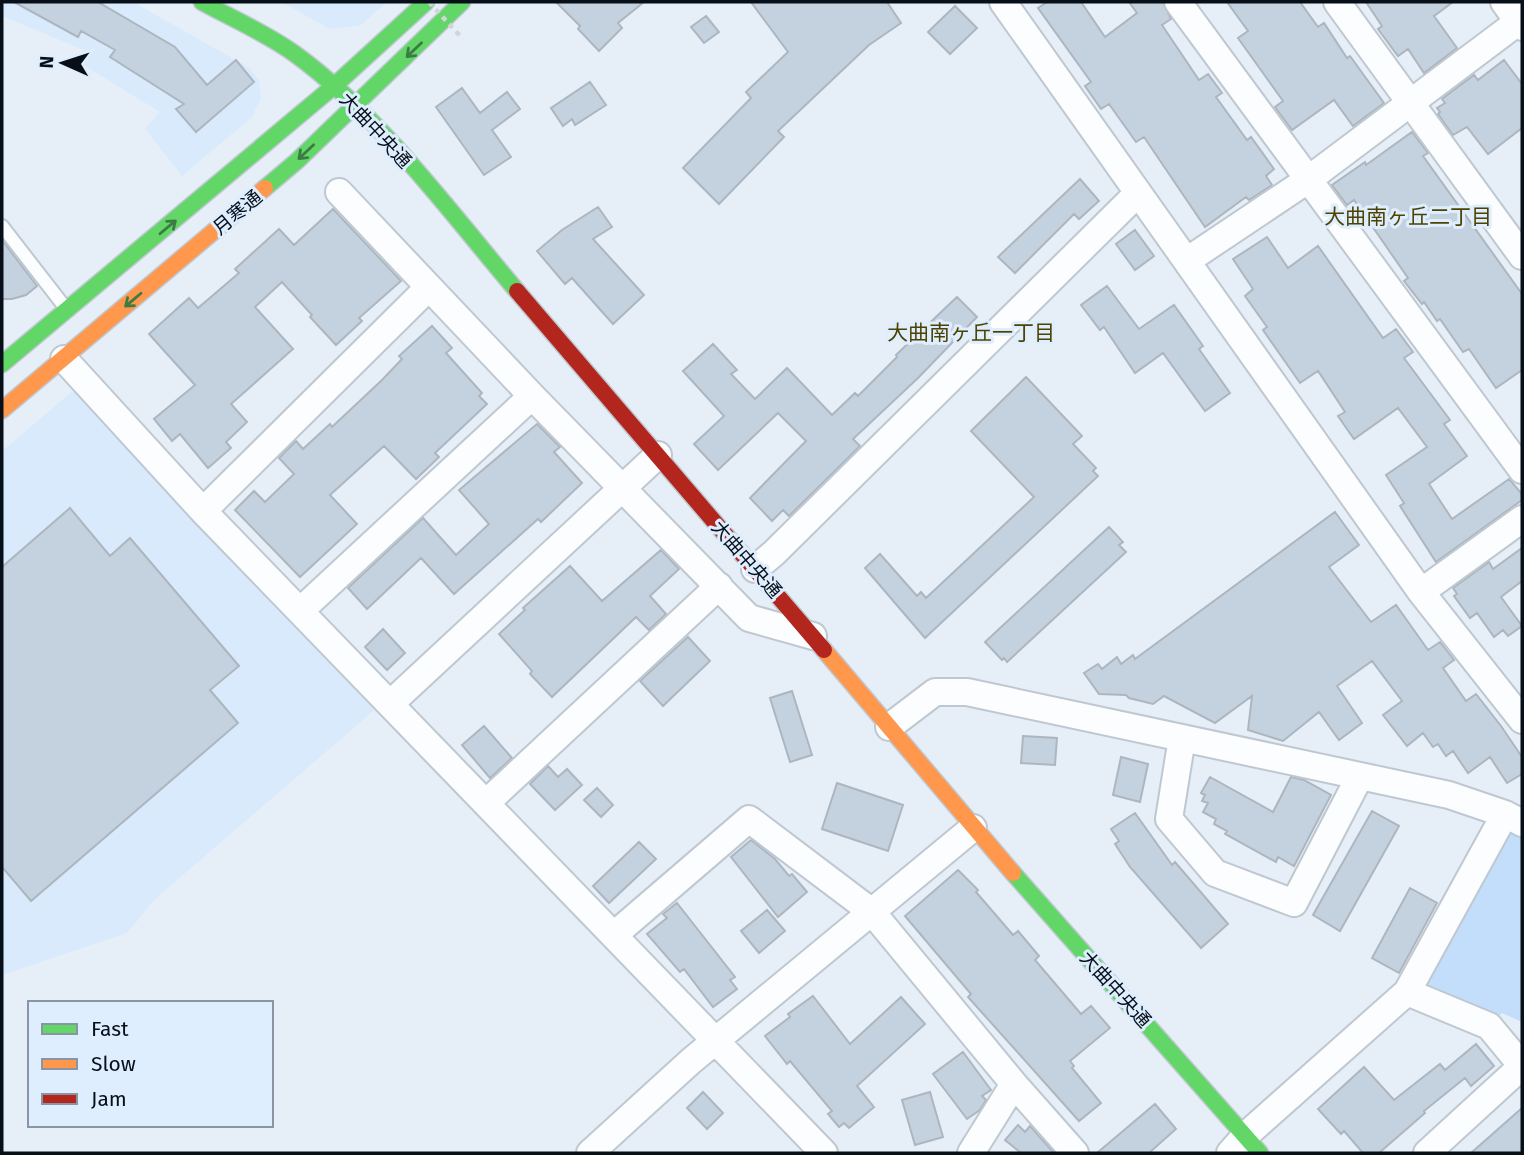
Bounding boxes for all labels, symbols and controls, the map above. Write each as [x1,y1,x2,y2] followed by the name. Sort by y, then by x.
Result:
[28,28,98,98] north arrow
[405,41,422,58] one-way arrow
[35,55,58,69] text: N
[335,88,416,173] street label: 大曲中央通
[298,144,315,161] one-way arrow
[208,185,267,240] street label: 月寒通
[1324,204,1492,230] district label: 大曲南ヶ丘二丁目
[158,219,176,234] one-way arrow
[124,292,142,308] one-way arrow
[887,320,1055,346] district label: 大曲南ヶ丘一丁目
[707,516,786,603] street label: 大曲中央通
[1075,946,1156,1032] street label: 大曲中央通
[28,1001,273,1127] legend
[91,1016,129,1042] text: Fast
[91,1051,136,1077] text: Slow
[91,1086,127,1112] text: Jam

